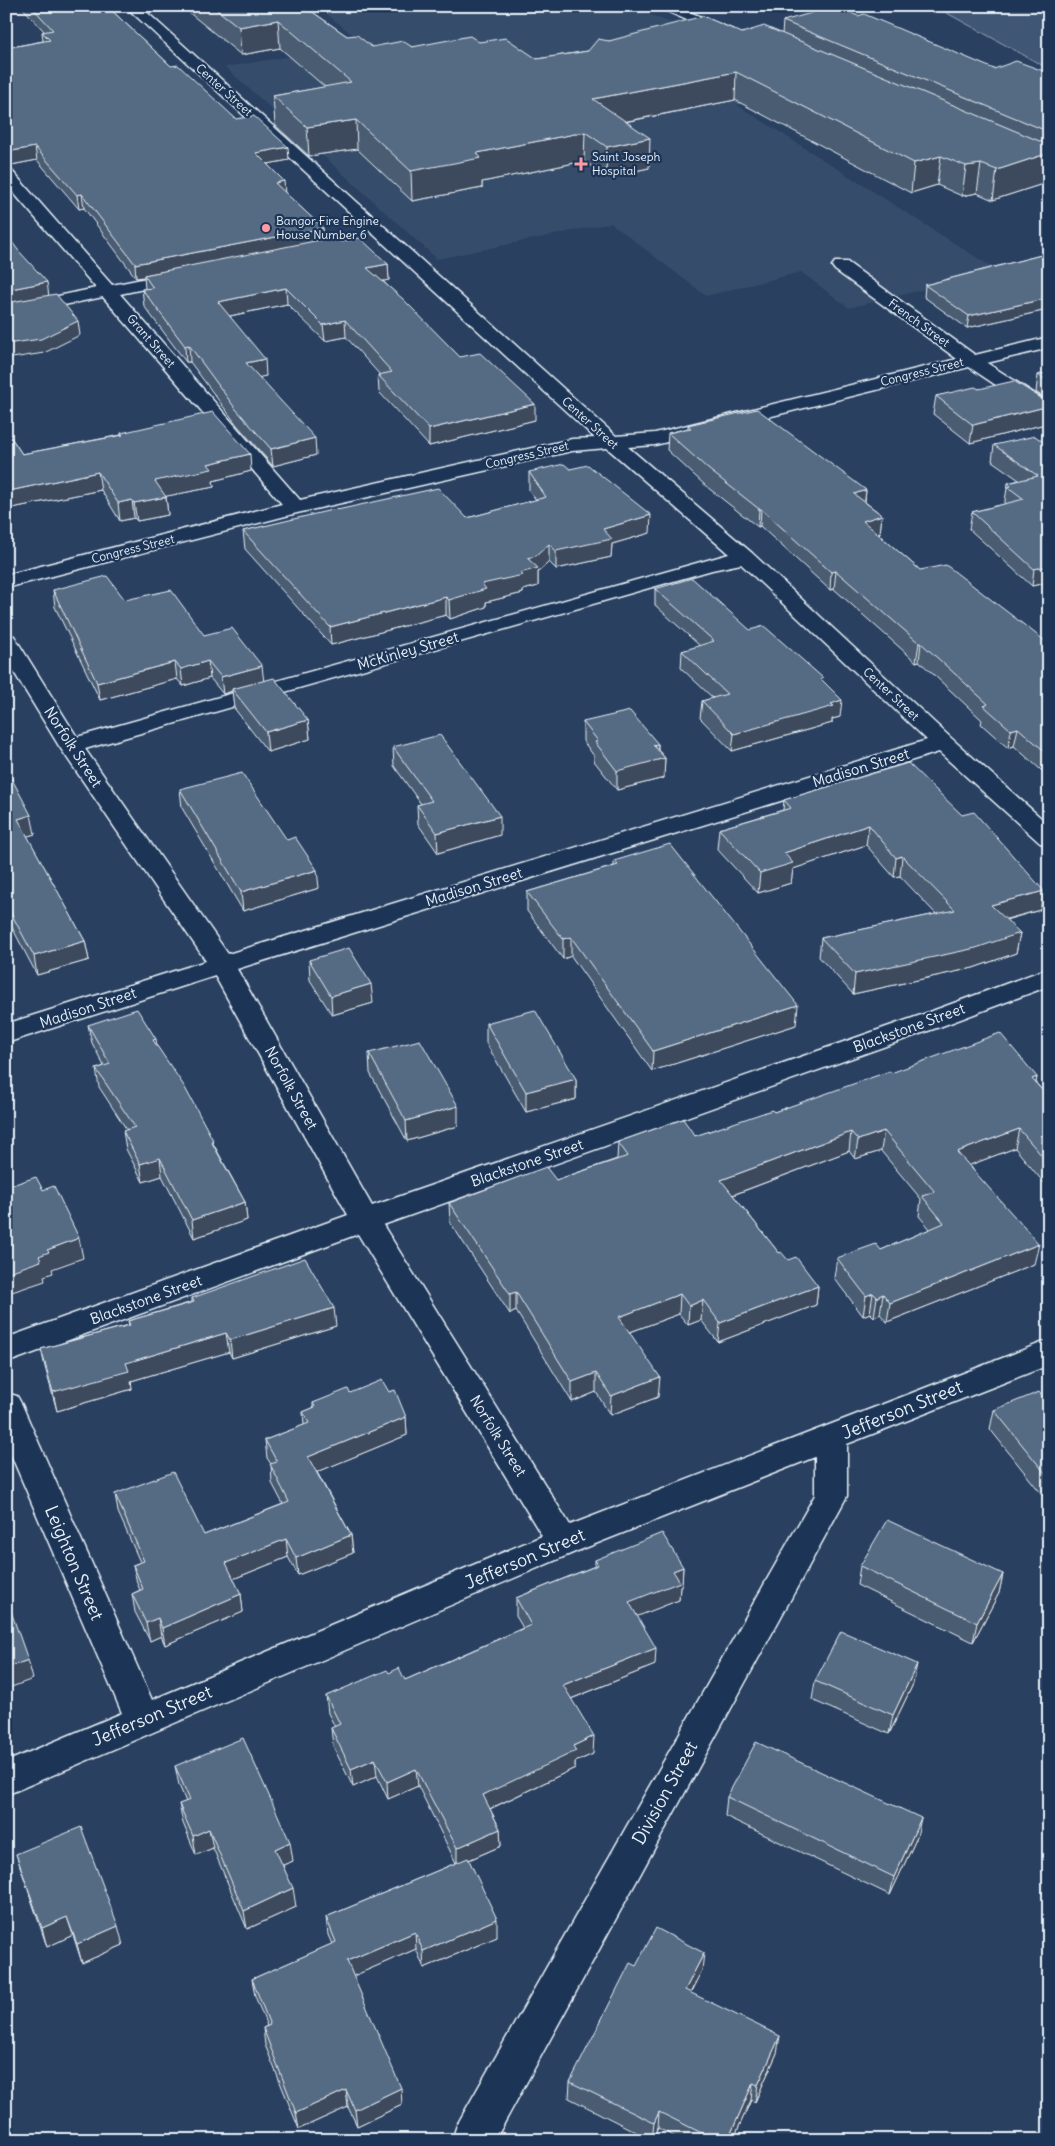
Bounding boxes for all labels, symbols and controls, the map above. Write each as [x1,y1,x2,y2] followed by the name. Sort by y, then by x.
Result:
[193,60,256,119] street label: Center Street
[592,149,661,178] place label: Saint Joseph Hospital
[574,157,588,171] marker: Saint Joseph Hospital
[276,213,379,242] place label: Bangor Fire Engine House Number 6
[260,222,272,234] marker: Bangor Fire Engine House Number 6
[886,295,953,350] street label: French Street
[124,311,179,371] street label: Grant Street
[879,354,965,389] street label: Congress Street
[559,393,622,452] street label: Center Street
[484,438,570,471] street label: Congress Street
[90,531,176,566] street label: Congress Street
[355,627,461,674] street label: McKinley Street
[860,664,922,723] street label: Center Street
[40,703,107,791] street label: Norfolk Street
[810,744,912,791] street label: Madison Street
[423,863,525,910] street label: Madison Street
[37,983,138,1032] street label: Madison Street
[850,998,967,1057] street label: Blackstone Street
[261,1043,322,1133] street label: Norfolk Street
[468,1134,586,1191] street label: Blackstone Street
[87,1270,204,1329] street label: Blackstone Street
[838,1375,966,1444] street label: Jefferson Street
[466,1391,531,1480] street label: Norfolk Street
[40,1502,109,1624] street label: Leighton Street
[461,1523,588,1594] street label: Jefferson Street
[88,1680,215,1751] street label: Jefferson Street
[627,1737,702,1848] street label: Division Street

